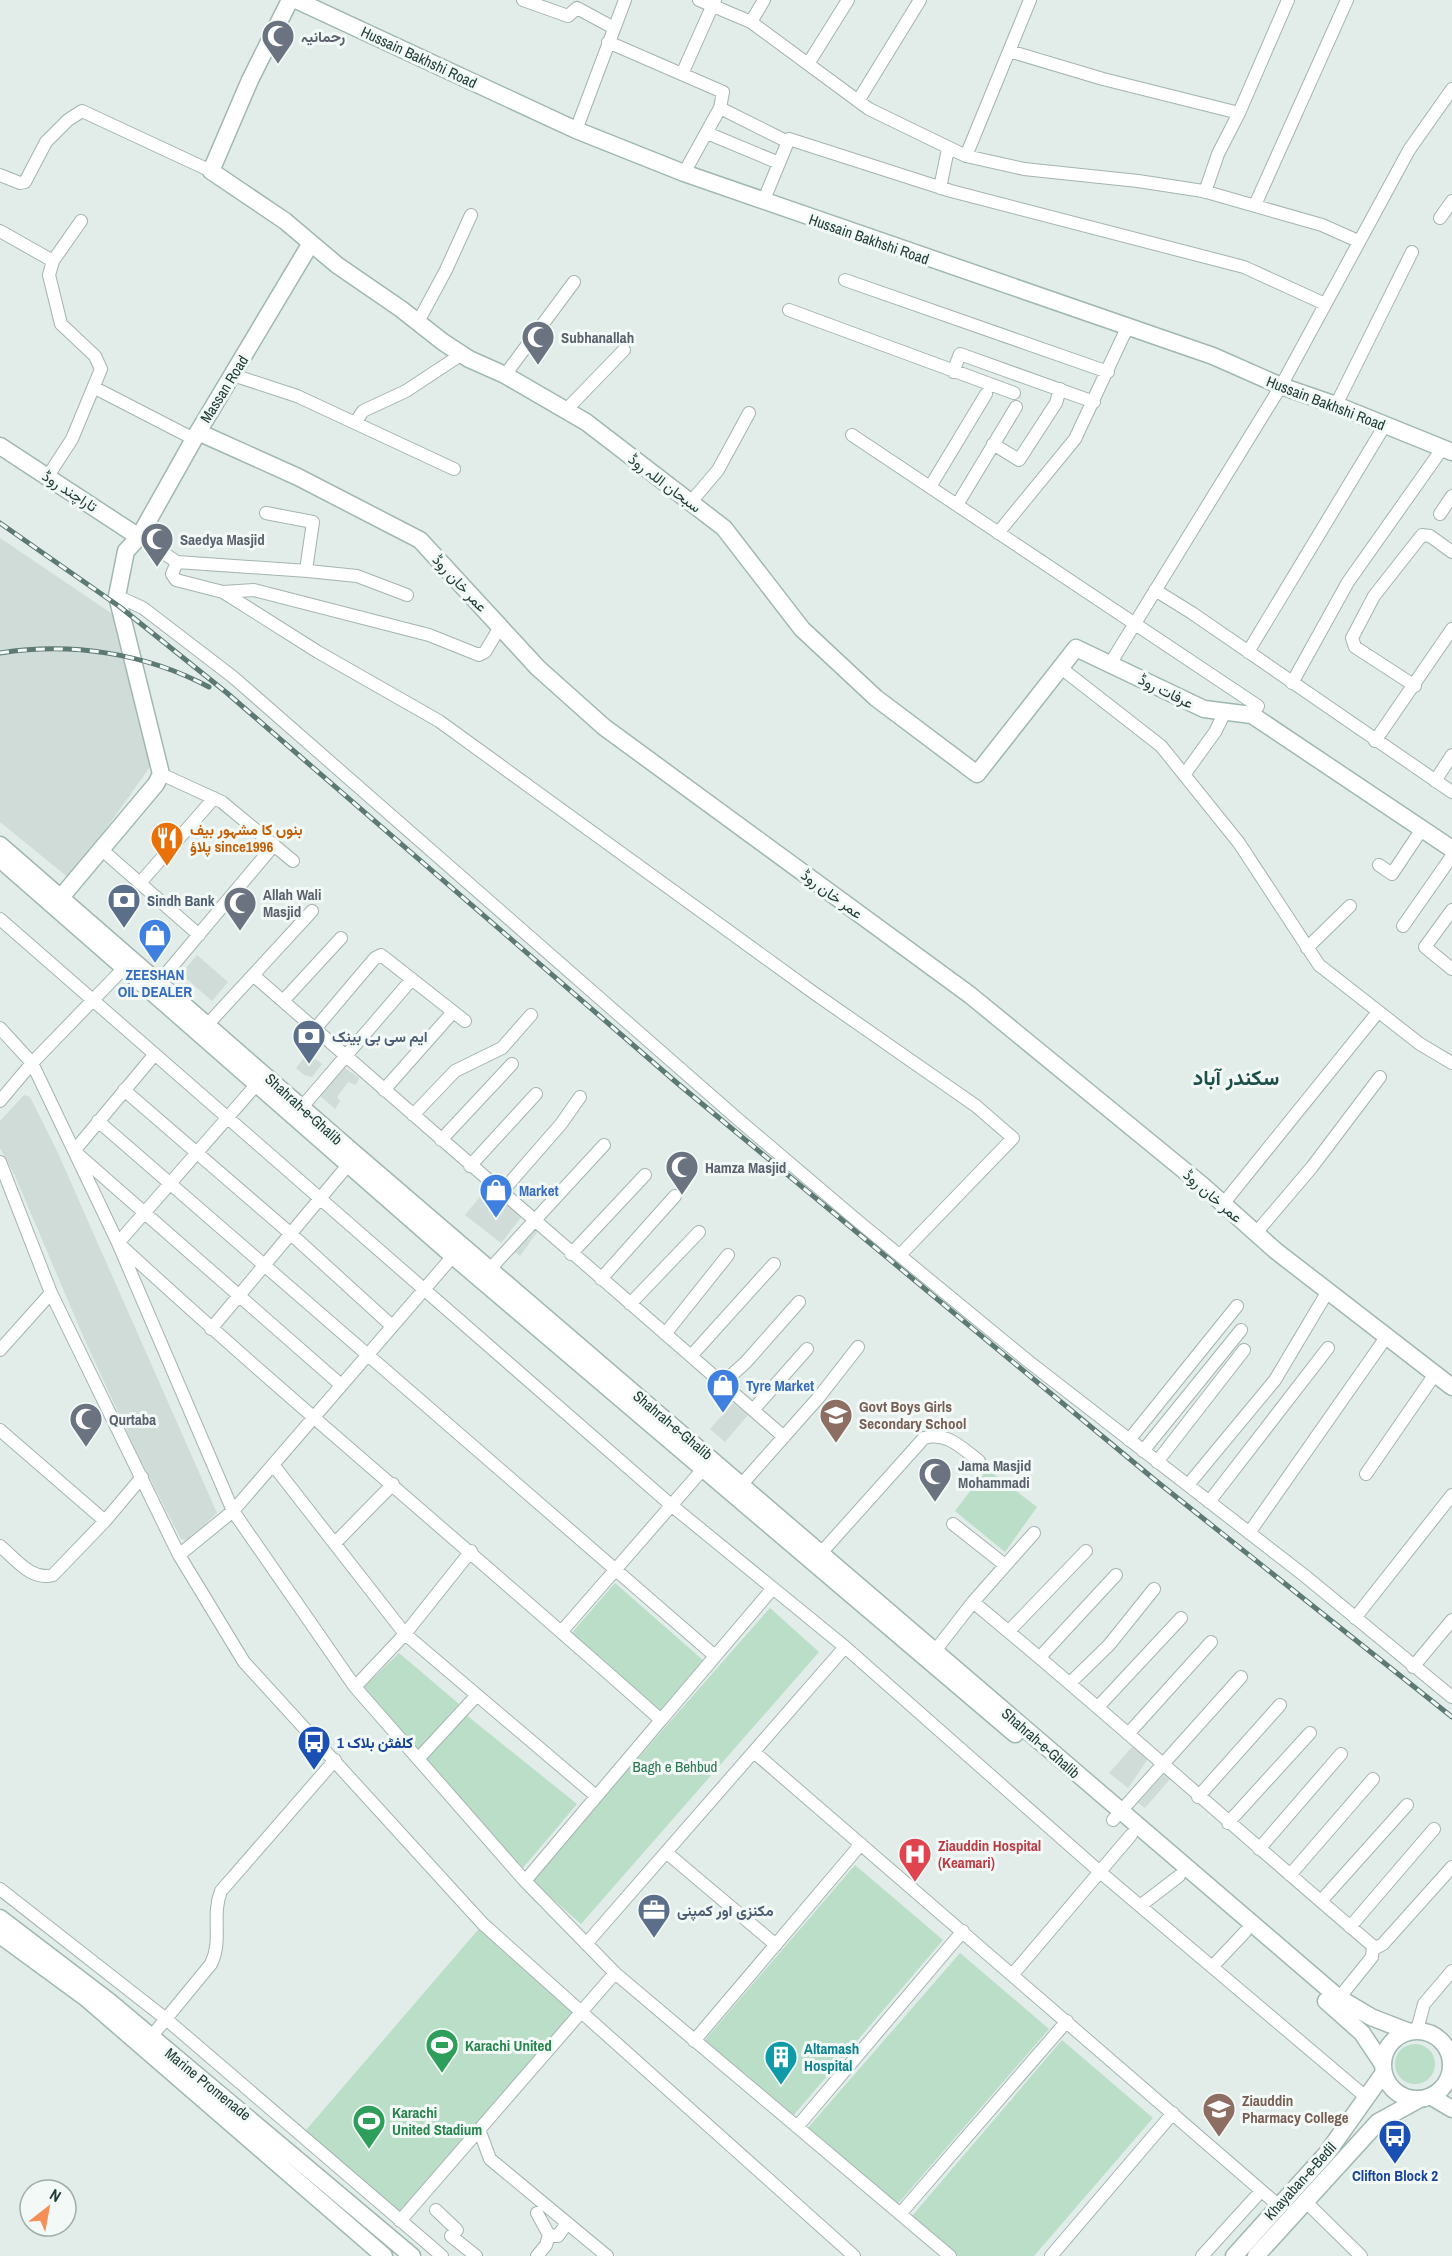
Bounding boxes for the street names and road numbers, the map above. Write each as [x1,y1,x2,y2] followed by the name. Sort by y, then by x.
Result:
[358,21,480,93] street label: Hussain Bakhshi Road
[806,209,932,269] street label: Hussain Bakhshi Road
[195,351,253,427] street label: Massan Road
[1264,371,1388,435] street label: Hussain Bakhshi Road
[624,449,706,518] street label: سبحان اللہ روڈ
[38,465,102,517] street label: تاراچند روڈ
[428,550,492,617] street label: عمر خان روڈ
[1135,669,1197,713] street label: عرفات روڈ
[797,864,867,924] street label: عمر خان روڈ
[261,1068,347,1150] street label: Shahrah-e-Ghalib
[1179,1164,1247,1228] street label: عمر خان روڈ
[629,1386,717,1465] street label: Shahrah-e-Ghalib
[997,1703,1085,1783] street label: Shahrah-e-Ghalib
[160,2043,256,2125] street label: Marine Promenade
[1259,2137,1341,2225] street label: Khayaban-e-Bedil

